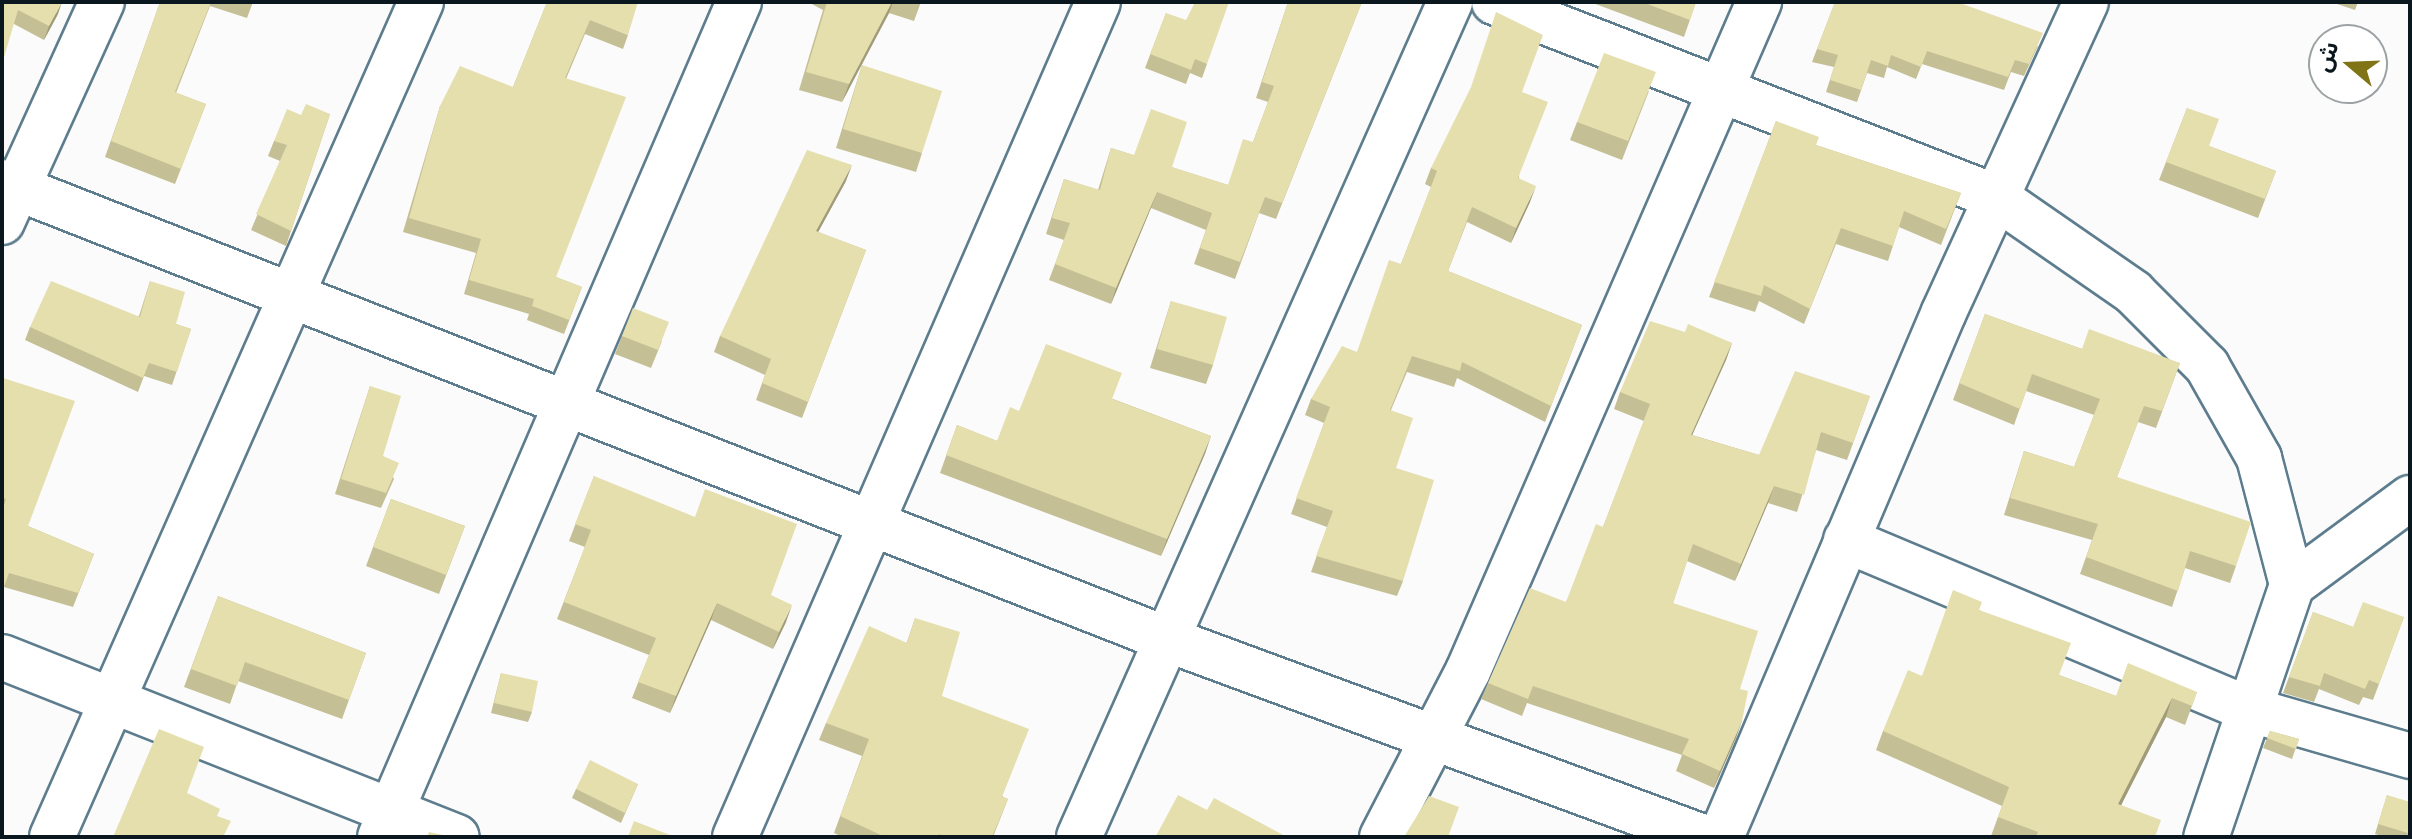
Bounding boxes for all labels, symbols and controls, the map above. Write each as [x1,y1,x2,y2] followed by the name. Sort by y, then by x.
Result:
[2308,24,2388,104] north arrow
[2309,38,2344,75] text: ش

